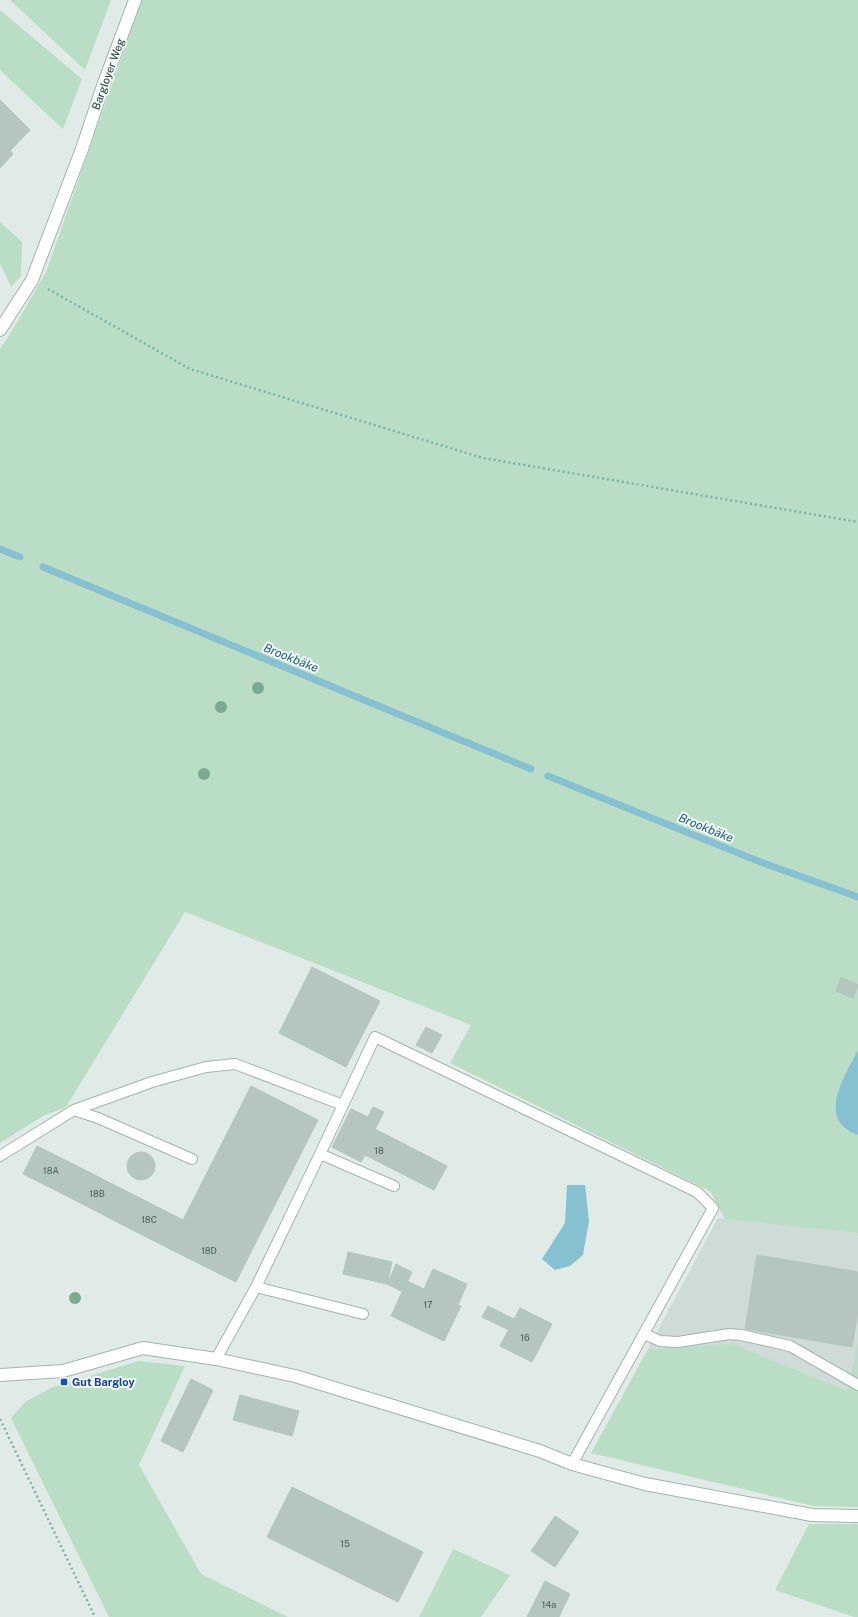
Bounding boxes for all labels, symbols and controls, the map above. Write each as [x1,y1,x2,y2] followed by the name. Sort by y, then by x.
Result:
[89,36,127,111] street label: Bargloyer Weg
[262,641,321,675] water label: Brookbäke
[677,811,736,845] water label: Brookbäke
[374,1145,384,1156] house number: 18
[43,1165,60,1176] house number: 18A
[89,1188,105,1199] house number: 18B
[141,1214,157,1225] house number: 18C
[201,1245,217,1256] house number: 18D
[423,1299,433,1310] house number: 17
[520,1332,530,1343] house number: 16
[72,1376,136,1388] place label: Gut Bargloy
[59,1377,69,1387] marker: Gut Bargloy
[340,1538,350,1549] house number: 15
[542,1599,556,1610] house number: 14a

